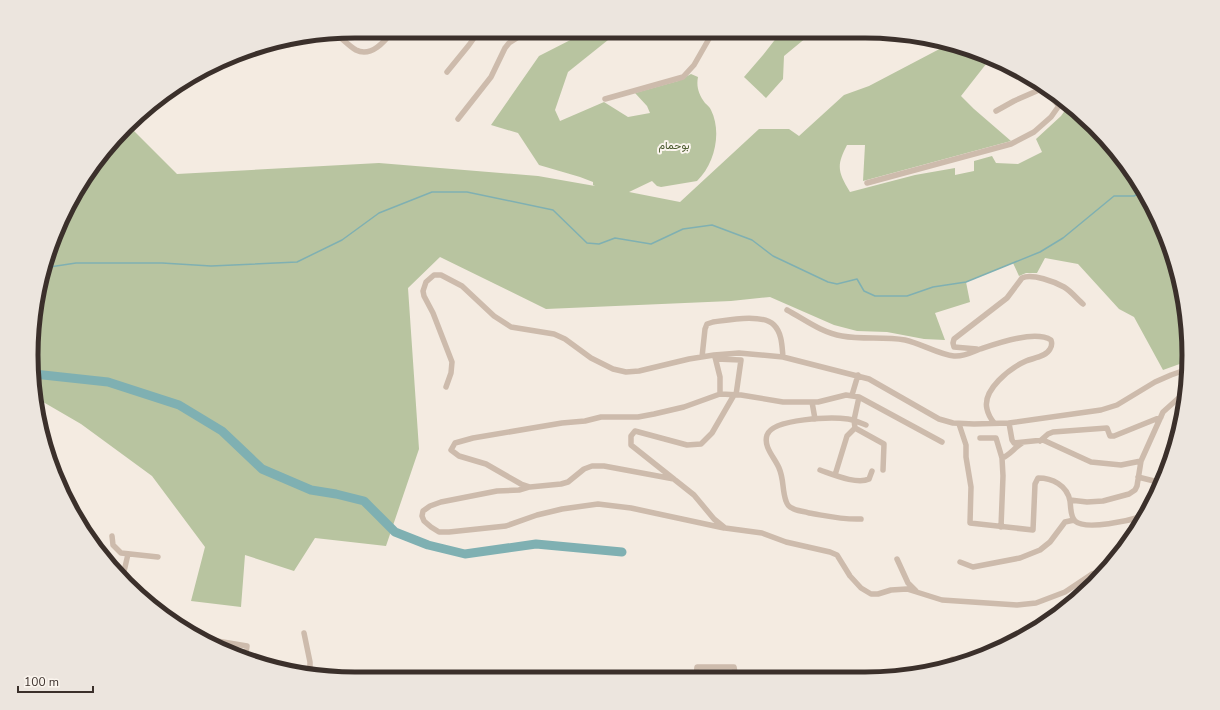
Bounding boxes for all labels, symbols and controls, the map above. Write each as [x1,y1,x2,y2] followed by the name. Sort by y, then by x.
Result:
[658,138,690,153] park label: بوحمام
[18,668,93,694] scale bar
[24,674,59,690] text: 100 m

